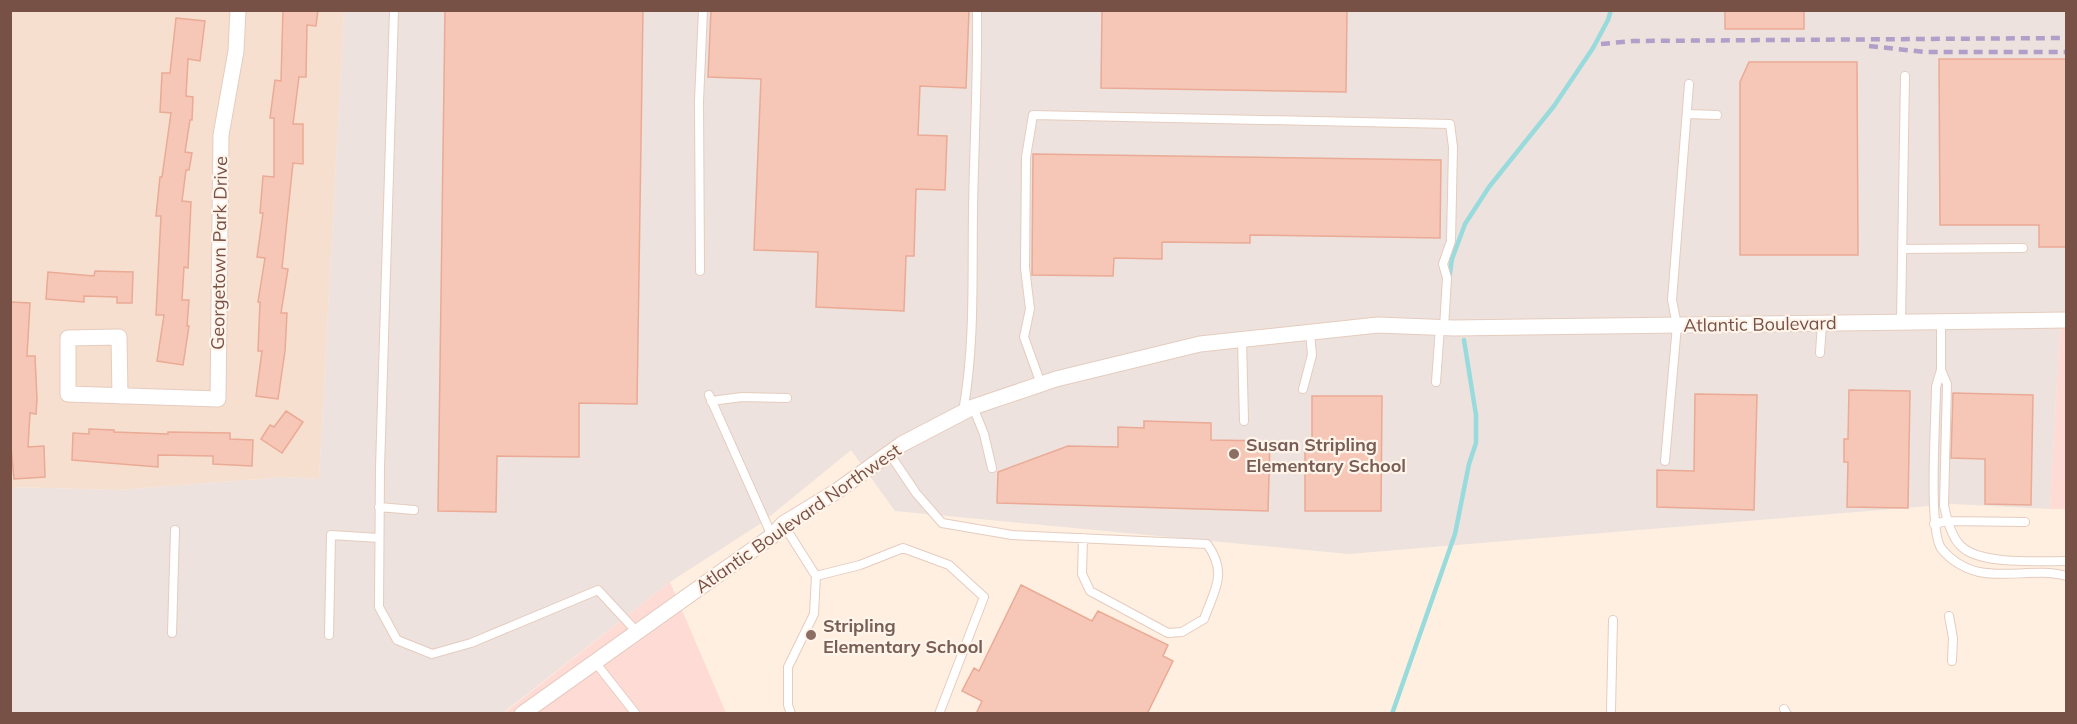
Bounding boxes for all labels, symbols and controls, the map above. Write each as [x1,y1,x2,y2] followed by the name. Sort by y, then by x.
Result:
[206,156,232,350] street label: Georgetown Park Drive
[1683,311,1837,337] street label: Atlantic Boulevard
[1246,433,1406,477] place label: Susan Stripling Elementary School
[691,438,905,598] street label: Atlantic Boulevard Northwest
[1227,447,1241,461] marker: Susan Stripling Elementary School
[823,614,983,658] place label: Stripling Elementary School
[804,628,818,642] marker: Stripling Elementary School

